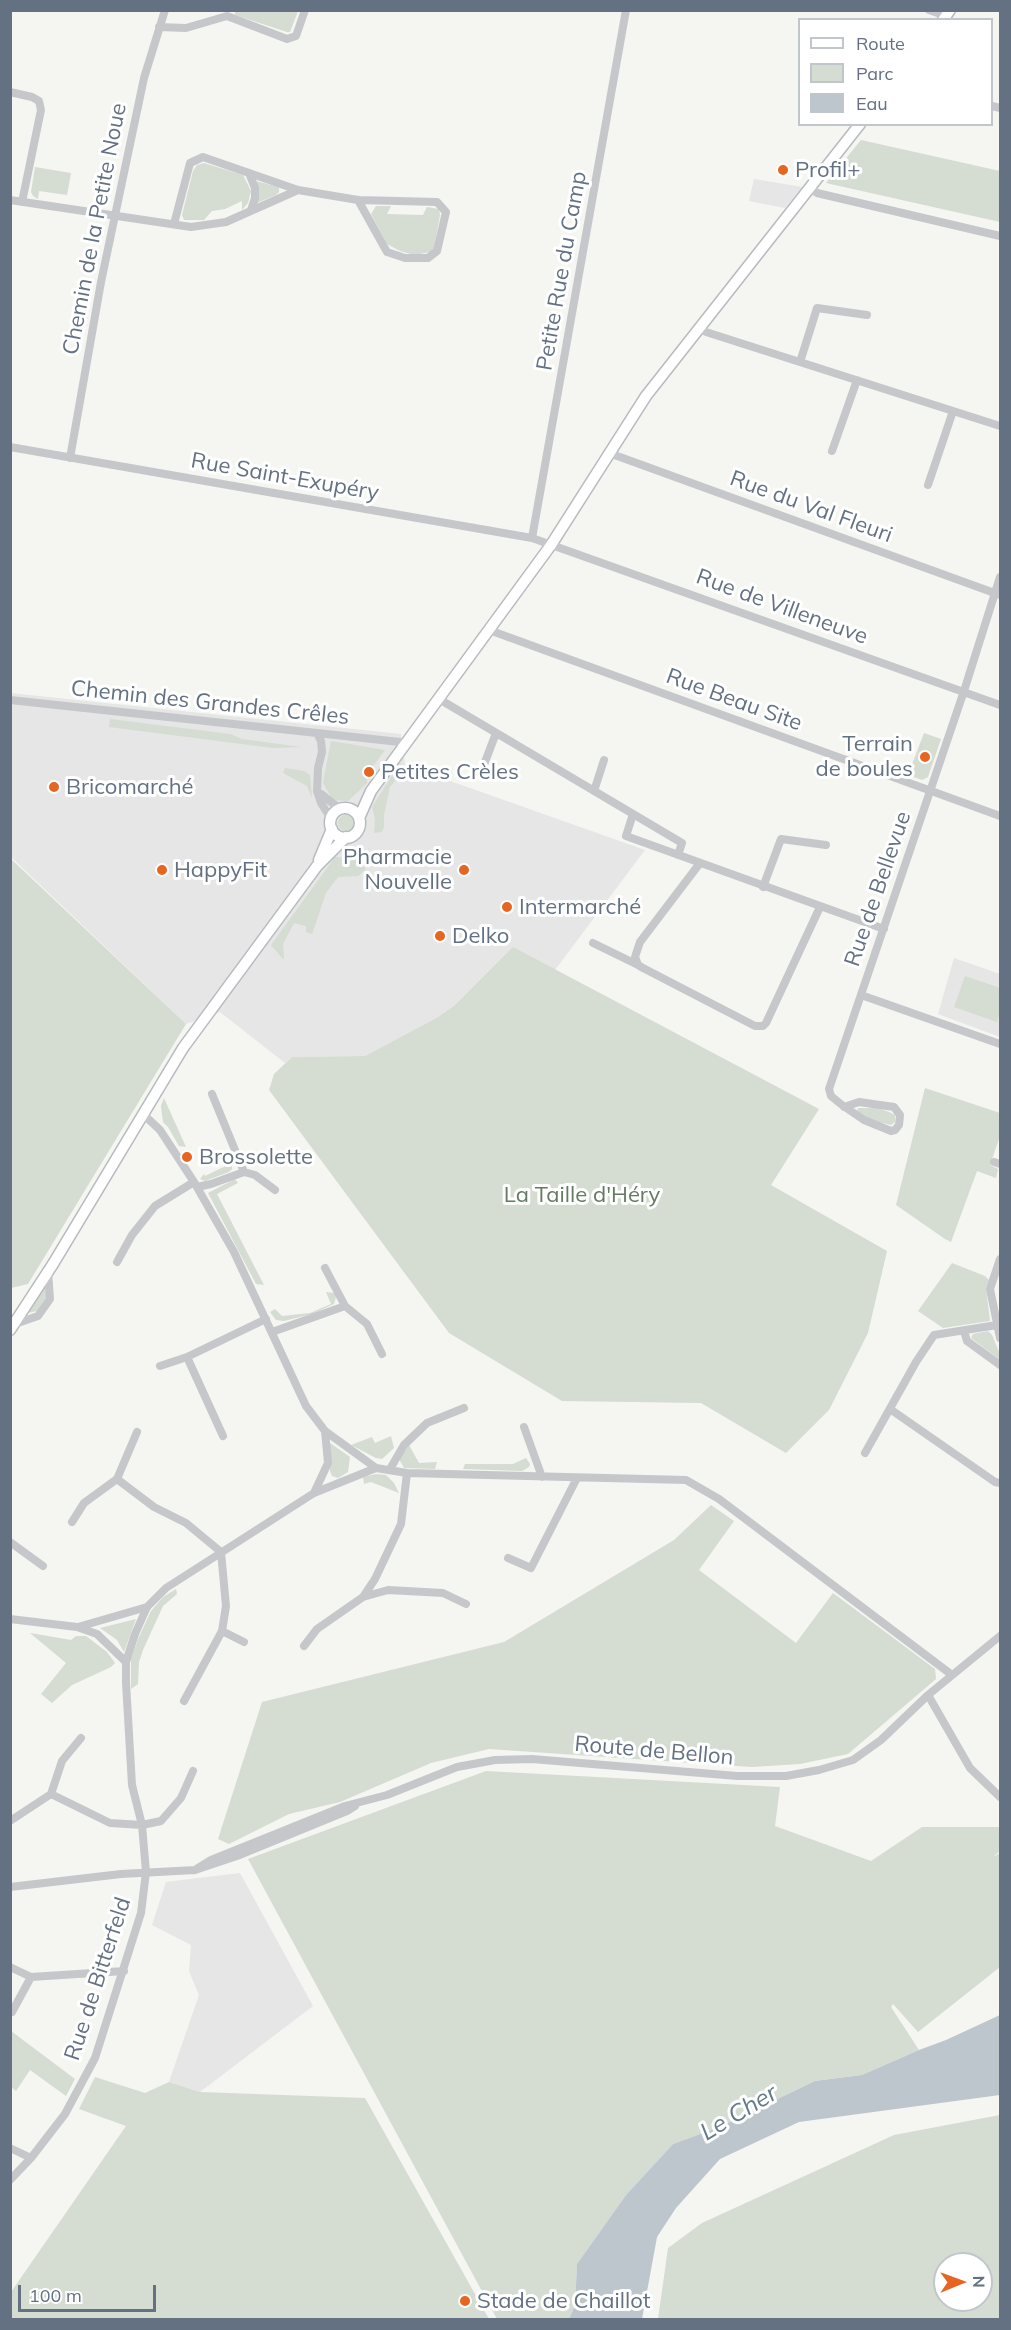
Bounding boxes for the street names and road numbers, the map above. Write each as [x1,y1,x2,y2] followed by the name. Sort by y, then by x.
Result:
[58,101,132,357] street label: Chemin de la Petite Noue
[531,169,593,373] street label: Petite Rue du Camp
[189,447,381,507] street label: Rue Saint-Exupéry
[726,465,896,549] street label: Rue du Val Fleuri
[693,564,871,650] street label: Rue de Villeneuve
[662,663,806,737] street label: Rue Beau Site
[70,675,350,731] street label: Chemin des Grandes Crêles
[839,808,917,970] street label: Rue de Bellevue
[574,1731,734,1771] street label: Route de Bellon
[59,1894,137,2064] street label: Rue de Bitterfeld

